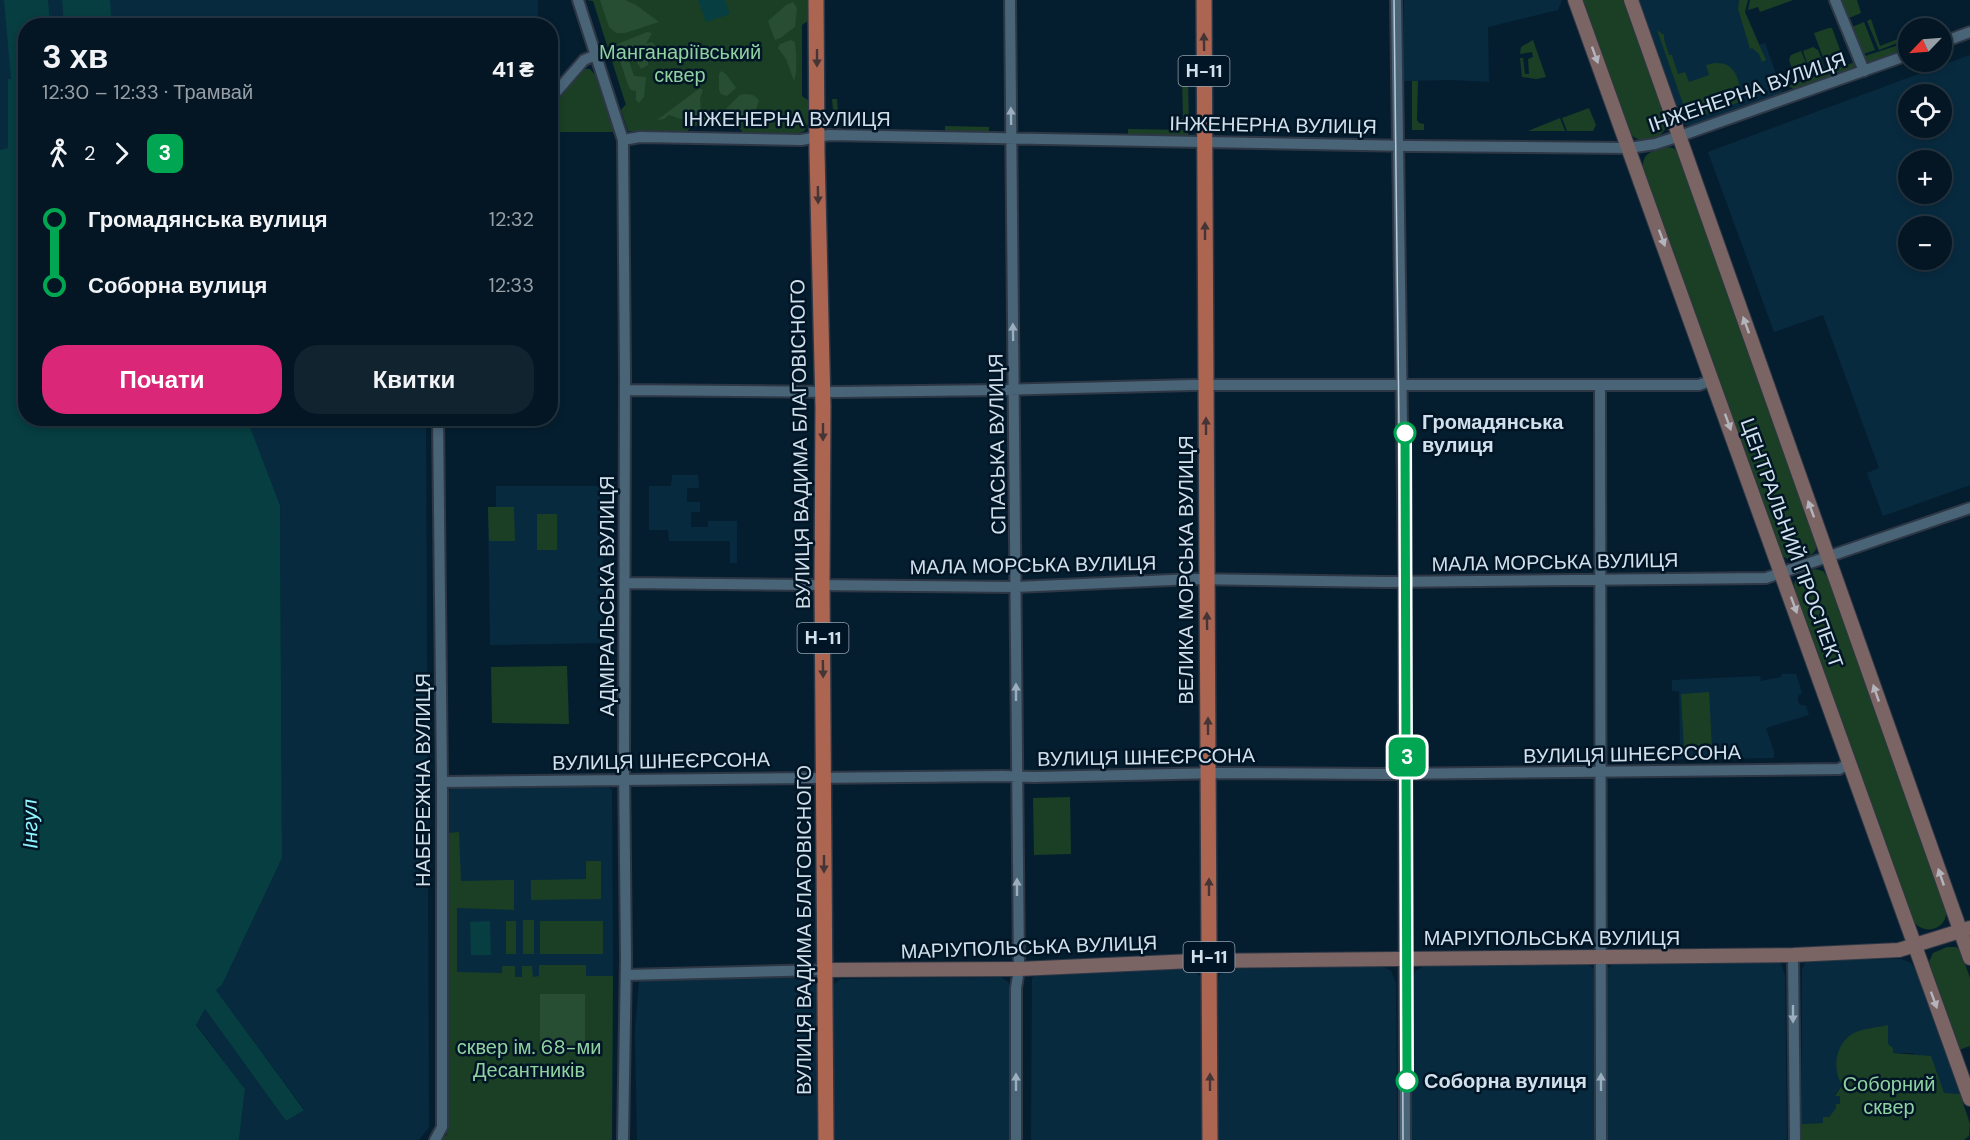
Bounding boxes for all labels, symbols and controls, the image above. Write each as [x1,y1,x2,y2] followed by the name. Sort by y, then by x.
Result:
[1898,18,1952,72] north arrow
[1898,18,1952,270] map controls
[1199,32,1209,51] one-way arrow
[42,35,108,78] text: 3 хв
[599,39,761,88] park label: Манганаріївський сквер
[1591,46,1601,64] one-way arrow
[1645,46,1849,138] street label: ІНЖЕНЕРНА ВУЛИЦЯ
[812,49,822,68] one-way arrow
[492,55,534,84] text: 41 ₴
[1178,56,1230,86] road number: Н-11
[42,79,253,105] text: 12:30 – 12:33 · Трамвай
[1898,84,1952,138] button: locate
[683,106,891,132] street label: ІНЖЕНЕРНА ВУЛИЦЯ
[1006,106,1016,125] one-way arrow
[1169,110,1377,140] street label: ІНЖЕНЕРНА ВУЛИЦЯ
[42,137,75,170] icon: walk
[105,137,138,170] icon: forward
[159,139,171,167] text: 3
[84,140,96,166] text: 2
[1898,150,1952,204] button: +
[813,186,822,205] one-way arrow
[88,205,328,234] text: Громадянська вулиця
[489,206,534,232] text: 12:32
[1898,216,1952,270] button: −
[1200,222,1210,241] one-way arrow
[1657,229,1667,247] one-way arrow
[88,271,267,300] text: Соборна вулиця
[489,272,534,298] text: 12:33
[784,279,816,609] street label: ВУЛИЦЯ ВАДИМА БЛАГОВІСНОГО
[1741,316,1751,334] one-way arrow
[1008,322,1018,341] one-way arrow
[42,345,282,414] button: Почати
[294,345,534,414] button: Квитки
[982,353,1012,535] street label: СПАСЬКА ВУЛИЦЯ
[1422,409,1564,458] place label: Громадянська вулиця
[1723,413,1733,431] one-way arrow
[1735,414,1849,672] street label: ЦЕНТРАЛЬНИЙ ПРОСПЕКТ
[1201,417,1211,436] one-way arrow
[1394,422,1416,444] marker: Громадянська вулиця
[818,423,828,442] one-way arrow
[1173,435,1199,705] street label: ВЕЛИКА МОРСЬКА ВУЛИЦЯ
[594,476,620,716] street label: АДМІРАЛЬСЬКА ВУЛИЦЯ
[1806,500,1816,518] one-way arrow
[1431,547,1679,577] street label: МАЛА МОРСЬКА ВУЛИЦЯ
[909,550,1157,580] street label: МАЛА МОРСЬКА ВУЛИЦЯ
[1789,596,1799,614] one-way arrow
[1202,612,1212,631] one-way arrow
[798,623,848,653] road number: Н-11
[818,660,828,679] one-way arrow
[410,673,436,887] street label: НАБЕРЕЖНА ВУЛИЦЯ
[1011,682,1021,701] one-way arrow
[1871,684,1881,702] one-way arrow
[1203,717,1213,736] one-way arrow
[1388,738,1426,777] line badge: 3
[1523,739,1742,769] street label: ВУЛИЦЯ ШНЕЄРСОНА
[1037,742,1256,772] street label: ВУЛИЦЯ ШНЕЄРСОНА
[1401,743,1413,771] text: 3
[552,746,771,776] street label: ВУЛИЦЯ ШНЕЄРСОНА
[791,765,817,1095] street label: ВУЛИЦЯ ВАДИМА БЛАГОВІСНОГО
[16,799,44,849] water label: Інгул
[819,855,829,874] one-way arrow
[1936,868,1946,886] one-way arrow
[1012,877,1022,896] one-way arrow
[1204,877,1214,896] one-way arrow
[1424,925,1680,951] street label: МАРІУПОЛЬСЬКА ВУЛИЦЯ
[900,930,1158,964] street label: МАРІУПОЛЬСЬКА ВУЛИЦЯ
[1184,942,1234,972] road number: Н-11
[1930,991,1940,1009] one-way arrow
[1789,1004,1798,1023] one-way arrow
[457,1034,601,1083] park label: сквер ім. 68-ми Десантників
[1424,1068,1587,1094] place label: Соборна вулиця
[1396,1070,1418,1092] marker: Соборна вулиця
[1843,1071,1935,1120] park label: Соборний сквер
[1011,1072,1021,1091] one-way arrow
[1205,1072,1214,1091] one-way arrow
[1597,1072,1606,1091] one-way arrow

